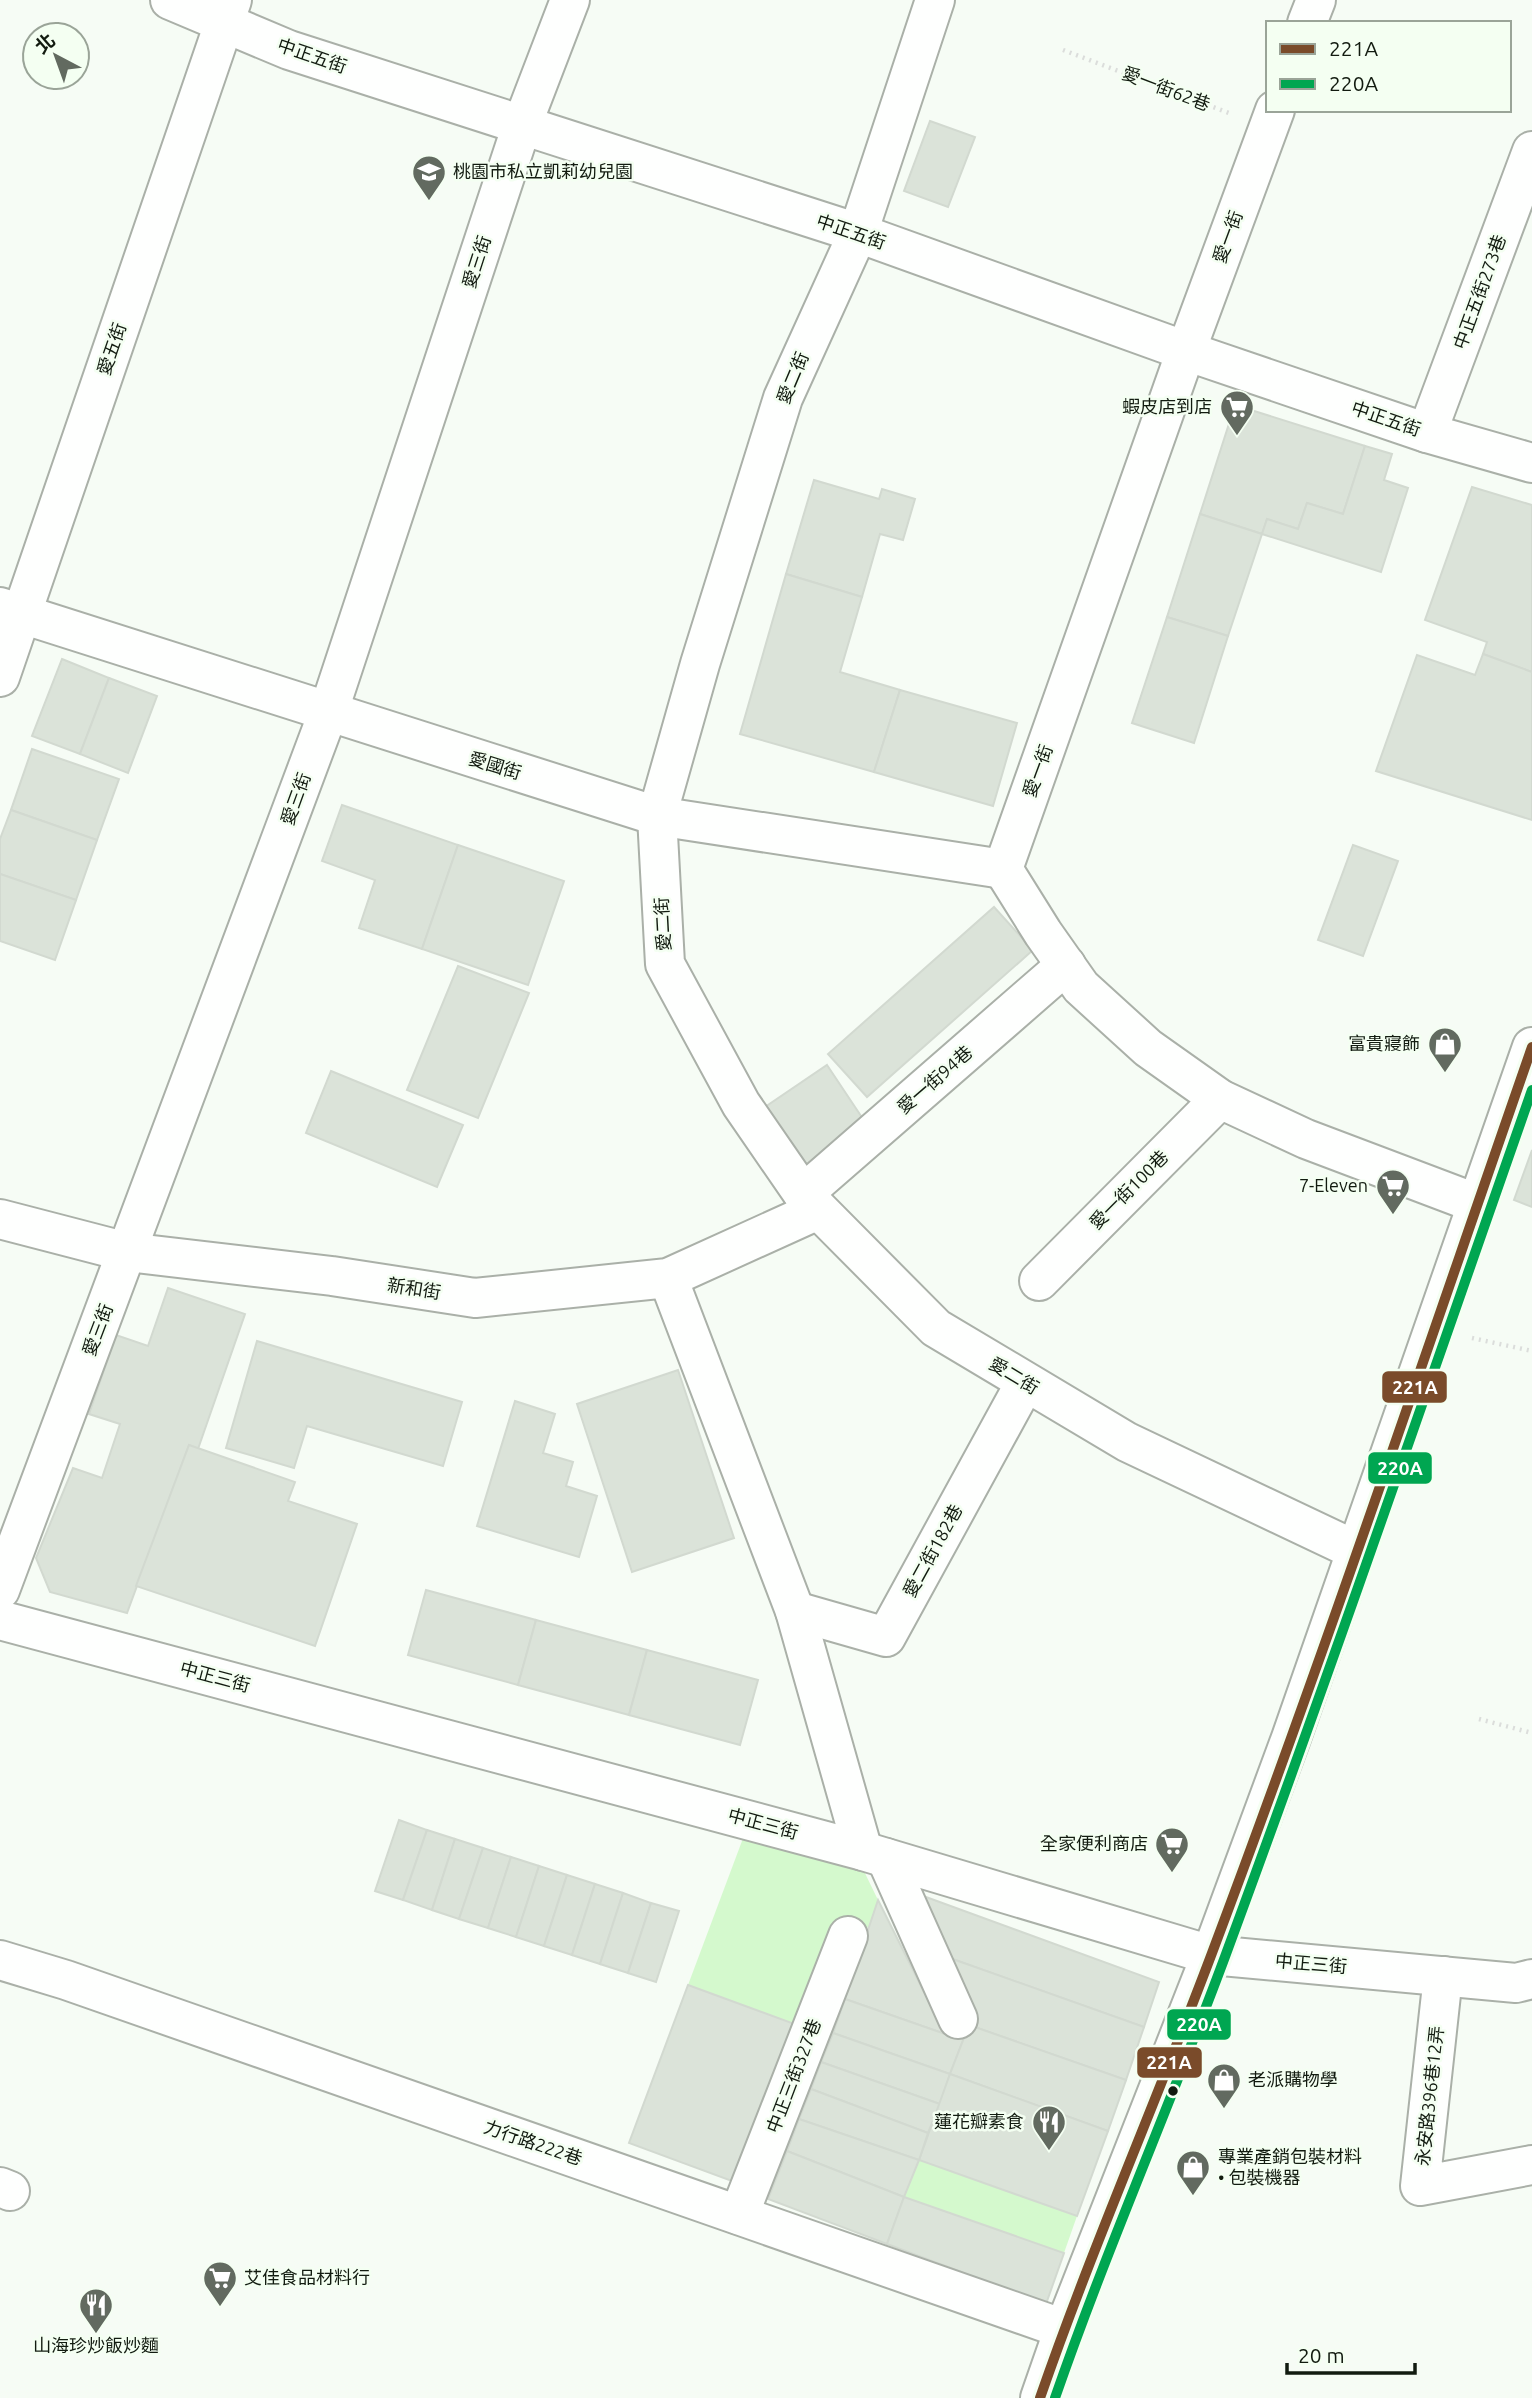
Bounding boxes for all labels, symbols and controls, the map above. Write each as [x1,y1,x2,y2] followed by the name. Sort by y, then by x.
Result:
[21,21,91,91] north arrow
[1266,21,1511,112] legend
[30,29,59,58] text: 北
[275,34,350,76] street label: 中正五街
[1329,36,1379,60] text: 221A
[1120,62,1213,114] street label: 愛一街62巷
[1329,71,1379,95] text: 220A
[410,153,448,202] school or university icon: 桃園市私立凱莉幼兒園
[453,161,633,181] place label: 桃園市私立凱莉幼兒園
[1208,208,1246,265] street label: 愛一街
[814,210,889,252] street label: 中正五街
[1449,232,1509,352] street label: 中正五街273巷
[458,233,494,290] street label: 愛三街
[93,320,129,377] street label: 愛五街
[772,349,812,406] street label: 愛二街
[1218,388,1256,437] supermarket icon: 蝦皮店到店
[1122,396,1212,416] place label: 蝦皮店到店
[1349,397,1424,439] street label: 中正五街
[1018,742,1056,799] street label: 愛一街
[467,748,524,783] street label: 愛國街
[276,770,314,827] street label: 愛三街
[651,897,673,952] street label: 愛二街
[1426,1025,1464,1074] shop icon: 富貴寢飾
[1348,1033,1420,1053] place label: 富貴寢飾
[893,1041,976,1117] street label: 愛一街94巷
[1085,1146,1172,1233] street label: 愛一街100巷
[1374,1167,1412,1216] supermarket icon: 7-Eleven
[1299,1175,1368,1195] place label: 7-Eleven
[386,1274,442,1302] street label: 新和街
[78,1301,116,1358] street label: 愛三街
[986,1353,1043,1398] street label: 愛二街
[1381,1370,1448,1404] line badge: 221A
[1392,1376,1438,1398] text: 221A
[1367,1451,1433,1485] line badge: 220A
[1377,1457,1423,1479] text: 220A
[899,1501,966,1600] street label: 愛二街182巷
[178,1657,253,1695] street label: 中正三街
[726,1804,801,1842] street label: 中正三街
[1153,1825,1191,1874] supermarket icon: 全家便利商店
[1040,1833,1148,1853] place label: 全家便利商店
[1274,1950,1348,1976] street label: 中正三街
[1166,2008,1232,2041] line badge: 220A
[1176,2013,1222,2035] text: 220A
[762,2016,824,2135] street label: 中正三街327巷
[1412,2025,1446,2167] street label: 永安路396巷12弄
[1136,2046,1203,2079] line badge: 221A
[1146,2051,1192,2073] text: 221A
[1205,2061,1243,2110] shop icon: 老派購物學
[1248,2069,1338,2089] place label: 老派購物學
[1166,2084,1180,2098] unlabelled marker
[1030,2103,1068,2152] restaurant icon: 蓮花瓣素食
[934,2111,1024,2131] place label: 蓮花瓣素食
[482,2116,585,2168] street label: 力行路222巷
[1218,2146,1362,2187] place label: 專業產銷包裝材料 • 包裝機器
[1174,2148,1212,2197] shop icon: 專業產銷包裝材料 • 包裝機器
[201,2259,239,2308] supermarket icon: 艾佳食品材料行
[244,2267,370,2287] place label: 艾佳食品材料行
[77,2286,115,2335] restaurant icon: 山海珍炒飯炒麵
[1287,2332,1415,2376] scale bar
[33,2335,159,2355] place label: 山海珍炒飯炒麵
[1298,2343,1345,2367] text: 20 m

